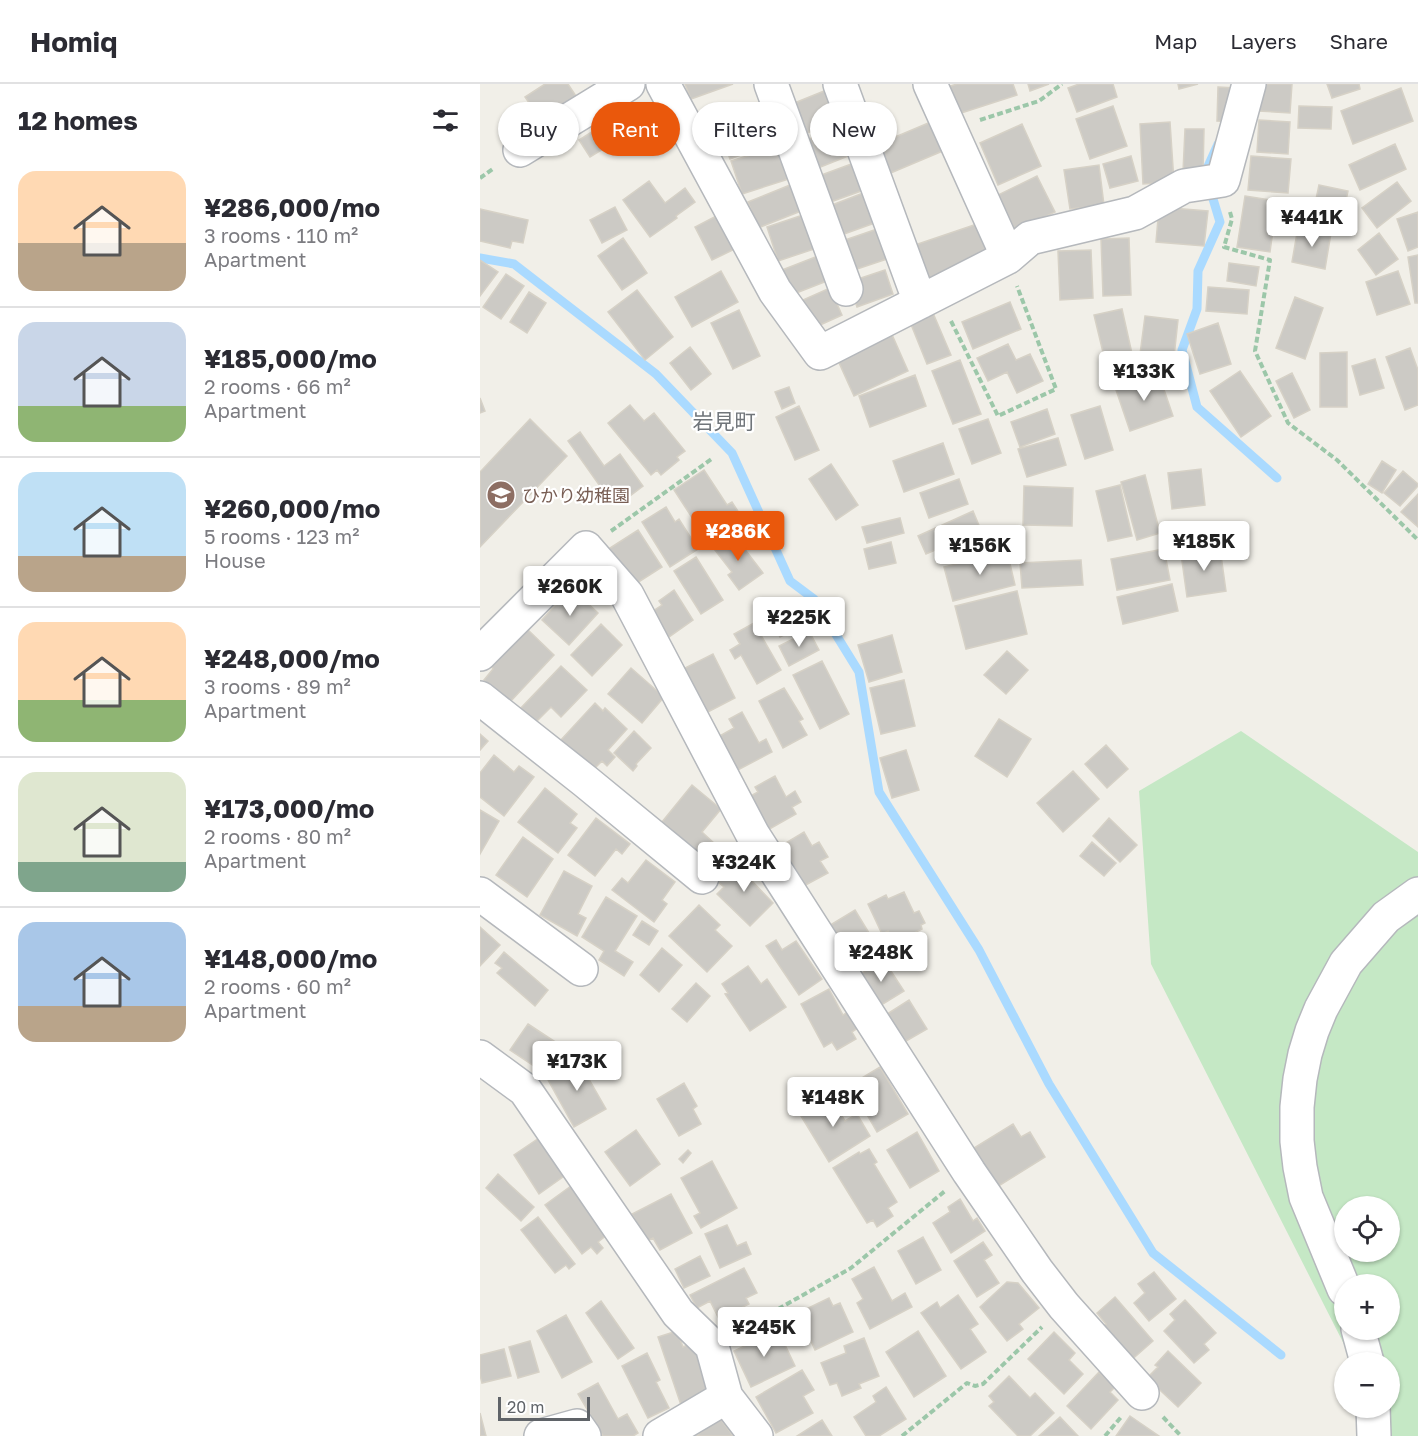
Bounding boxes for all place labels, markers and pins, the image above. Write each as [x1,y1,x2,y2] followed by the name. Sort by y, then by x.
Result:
[1270,197,1354,248] pin: ¥441K
[1102,351,1186,402] pin: ¥133K
[485,479,517,511] school or university icon: ひかり幼稚園
[522,484,630,506] place label: ひかり幼稚園
[696,511,780,562] pin: ¥286K
[1162,521,1246,572] pin: ¥185K
[938,525,1022,576] pin: ¥156K
[528,566,612,617] pin: ¥260K
[757,597,841,648] pin: ¥225K
[702,842,786,893] pin: ¥324K
[839,932,923,983] pin: ¥248K
[535,1041,619,1092] pin: ¥173K
[791,1077,875,1128] pin: ¥148K
[722,1307,806,1358] pin: ¥245K

